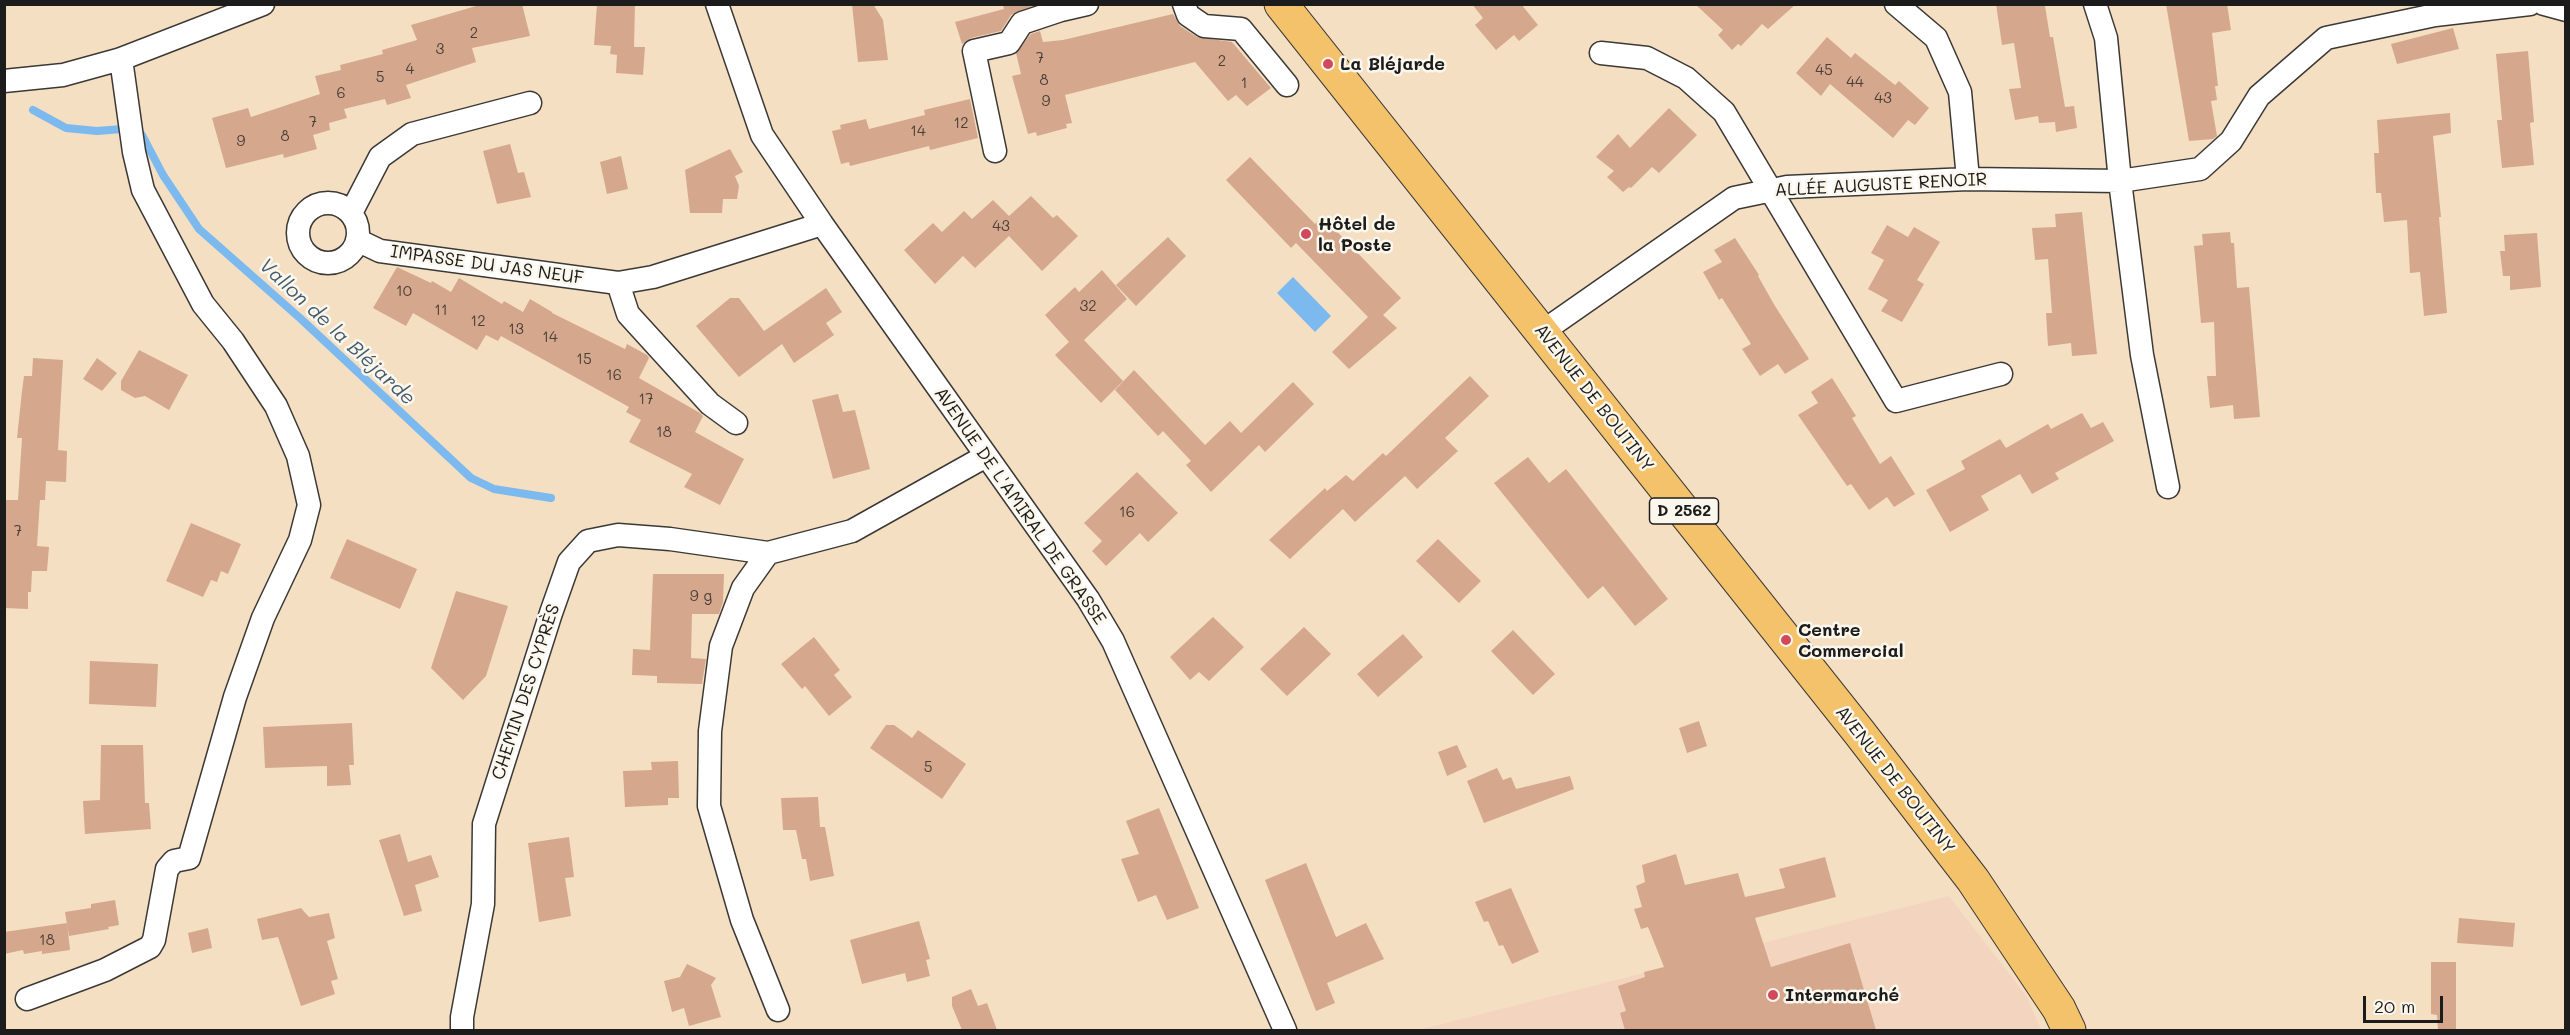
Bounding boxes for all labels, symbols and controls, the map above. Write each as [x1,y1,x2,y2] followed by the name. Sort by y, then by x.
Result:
[470,24,478,42] house number: 2
[436,40,444,58] house number: 3
[1036,49,1044,67] house number: 7
[1218,52,1226,70] house number: 2
[1340,53,1445,75] place label: La Bléjarde
[1321,57,1335,71] marker: La Bléjarde
[406,60,414,78] house number: 4
[1815,61,1833,79] house number: 45
[376,68,384,86] house number: 5
[1039,71,1049,89] house number: 8
[1846,73,1864,91] house number: 44
[1241,74,1247,92] house number: 1
[336,84,346,102] house number: 6
[1874,89,1892,107] house number: 43
[1042,92,1050,110] house number: 9
[309,113,317,131] house number: 7
[953,114,969,132] house number: 12
[910,122,926,140] house number: 14
[280,127,290,145] house number: 8
[237,132,245,150] house number: 9
[1774,169,1988,201] street label: ALLÉE AUGUSTE RENOIR
[1318,213,1396,256] place label: Hôtel de la Poste
[992,217,1010,235] house number: 43
[1299,227,1313,241] marker: Hôtel de la Poste
[389,241,585,289] street label: IMPASSE DU JAS NEUF
[254,253,420,411] water label: Vallon de la Bléjarde
[396,282,412,300] house number: 10
[1079,297,1097,315] house number: 32
[434,301,448,319] house number: 11
[470,312,486,330] house number: 12
[508,320,524,338] house number: 13
[1530,320,1658,476] street label: AVENUE DE BOUTINY
[542,328,558,346] house number: 14
[576,350,592,368] house number: 15
[606,366,622,384] house number: 16
[929,383,1111,629] street label: AVENUE DE L'AMIRAL DE GRASSE
[638,390,654,408] house number: 17
[656,423,672,441] house number: 18
[1650,498,1718,524] road number: D 2562
[1119,503,1135,521] house number: 16
[14,522,22,540] house number: 7
[690,587,712,605] house number: 9 g
[487,601,565,783] street label: CHEMIN DES CYPRÈS
[1798,619,1904,662] place label: Centre Commercial
[1779,633,1793,647] marker: Centre Commercial
[1831,702,1959,858] street label: AVENUE DE BOUTINY
[924,758,932,776] house number: 5
[39,931,55,949] house number: 18
[1785,984,1899,1006] place label: Intermarché
[2366,984,2446,1022] scale bar
[1766,988,1780,1002] marker: Intermarché
[2374,994,2415,1018] text: 20 m

